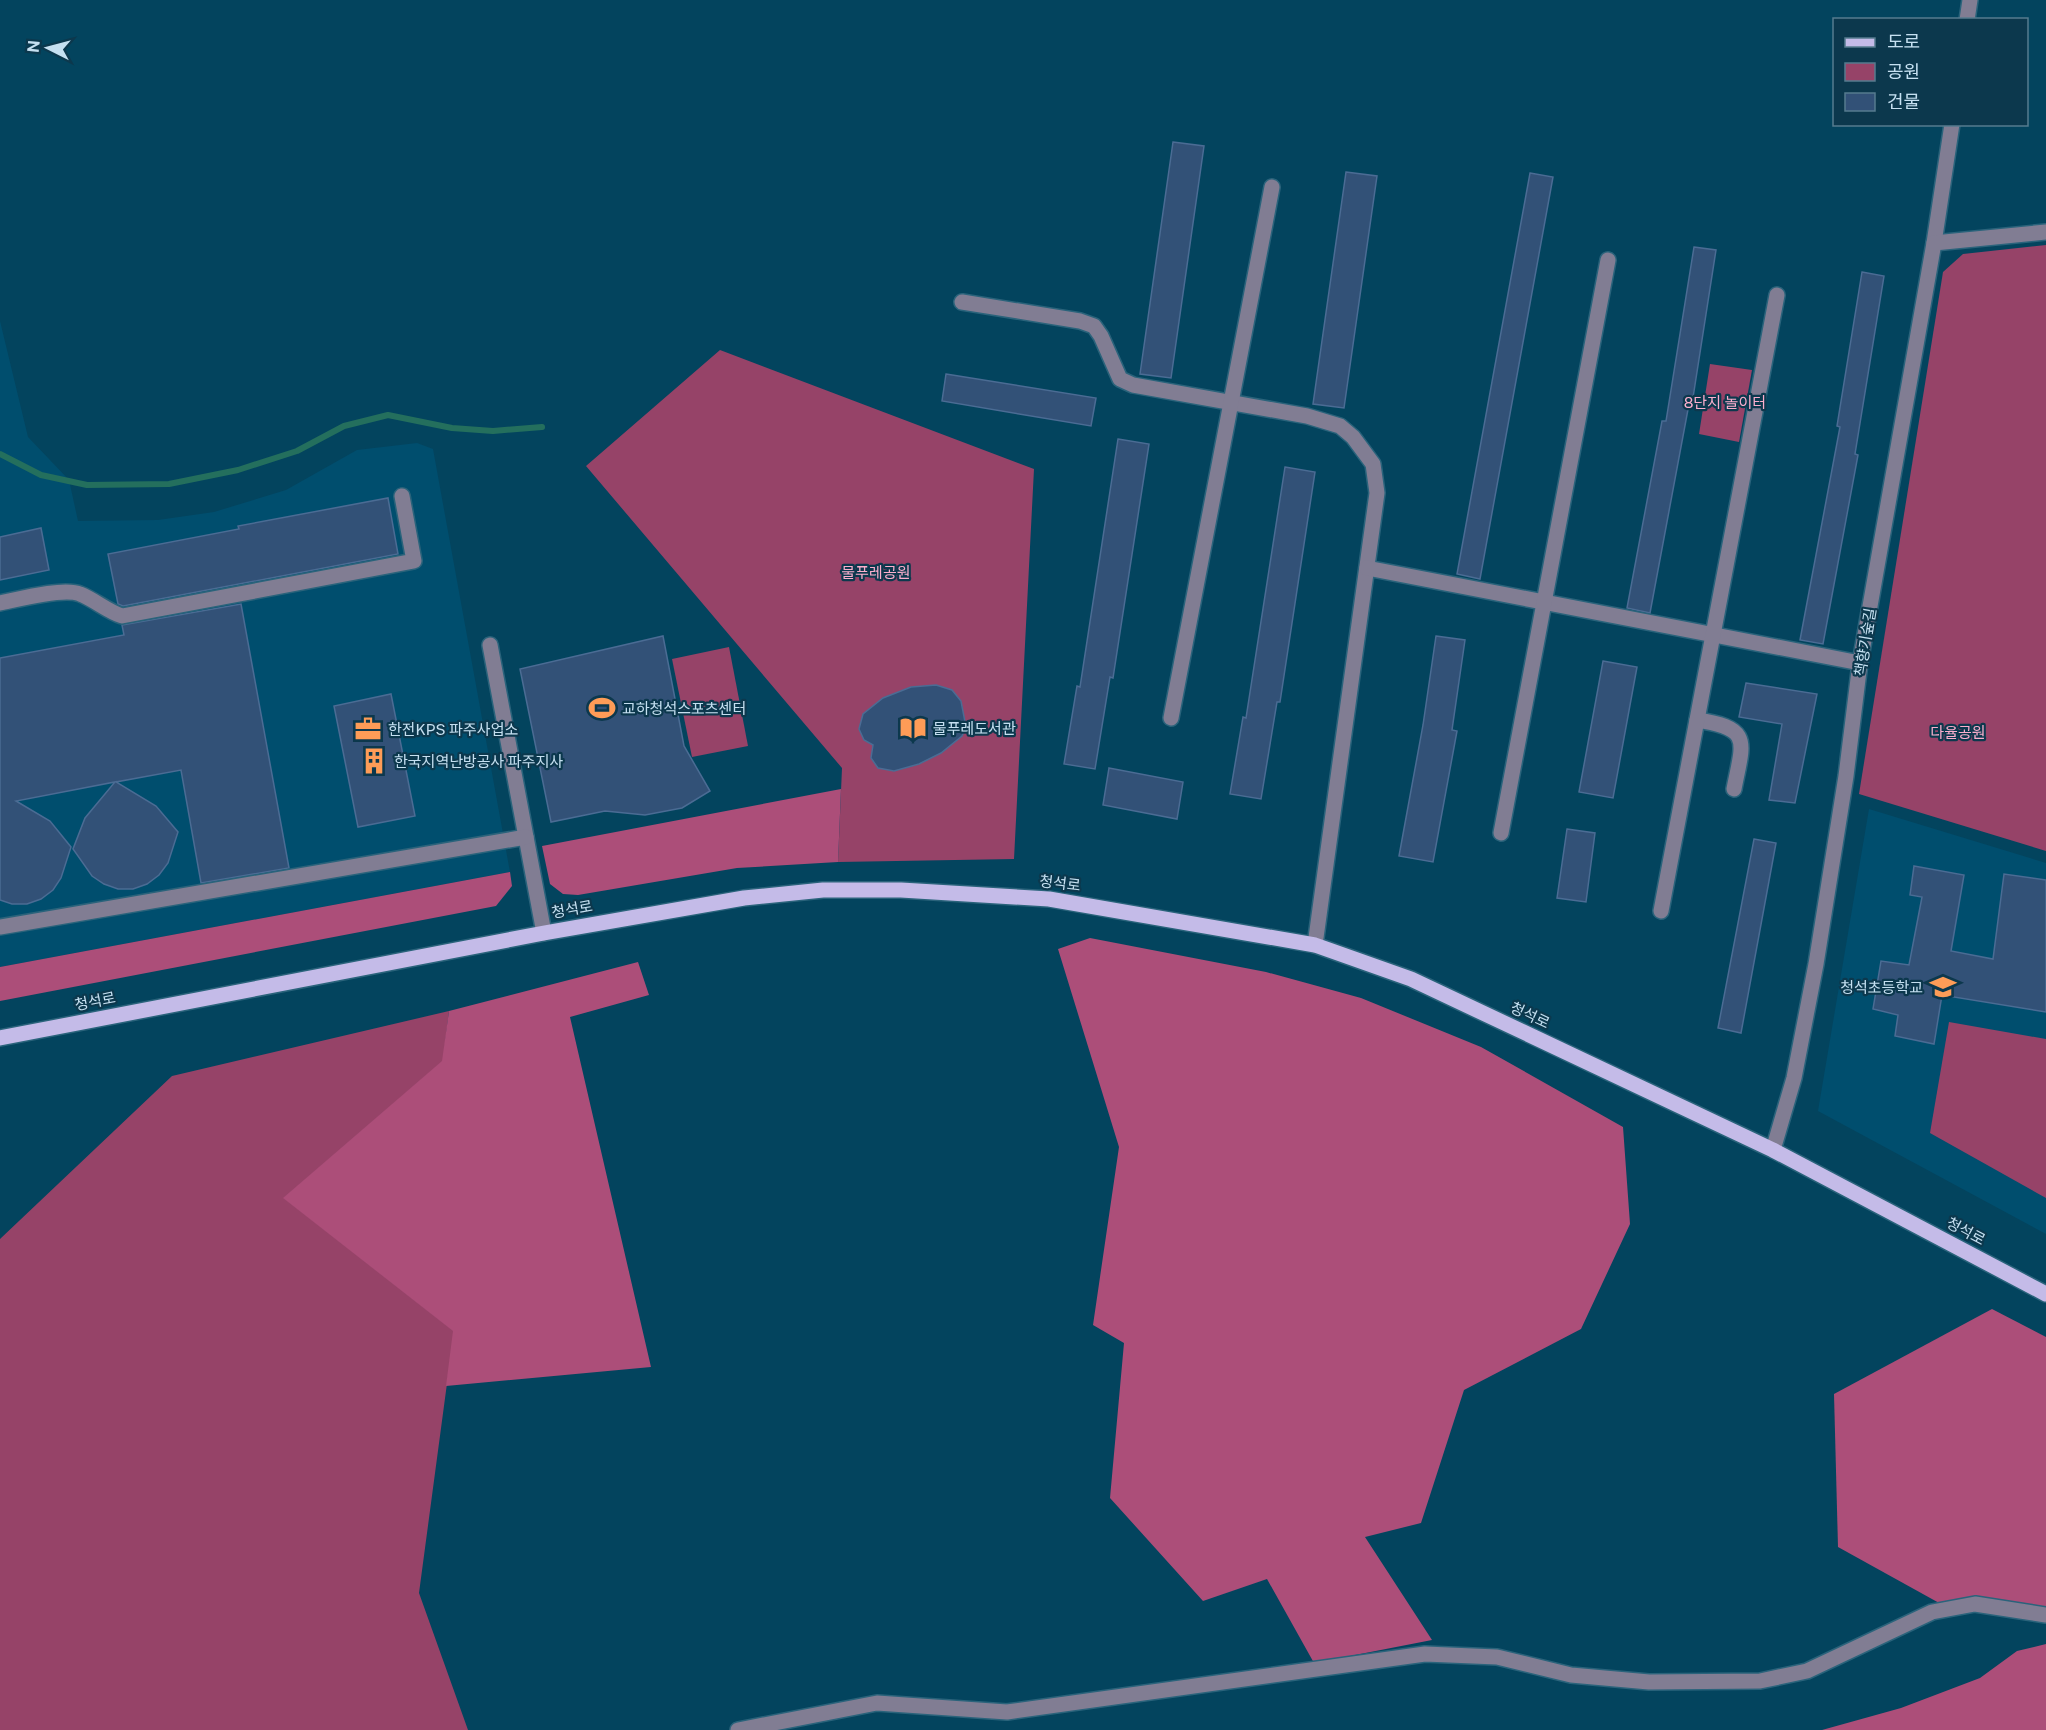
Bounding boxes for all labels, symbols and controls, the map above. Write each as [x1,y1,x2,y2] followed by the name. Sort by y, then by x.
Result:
[18,18,78,78] north arrow
[1833,18,2028,126] legend
[1887,31,1920,52] text: 도로
[23,39,44,54] text: N
[1887,61,1920,82] text: 공원
[1887,91,1920,112] text: 건물
[1684,394,1766,411] park label: 8단지 놀이터
[841,564,911,581] park label: 물푸레공원
[1851,607,1879,677] street label: 책향기숲길
[587,693,617,723] sports icon: 교하청석스포츠센터
[622,700,746,717] place label: 교하청석스포츠센터
[898,713,928,743] library icon: 물푸레도서관
[353,714,383,744] office icon: 한전KPS 파주사업소
[933,720,1016,737] place label: 물푸레도서관
[388,721,518,738] place label: 한전KPS 파주사업소
[1930,724,1986,741] park label: 다율공원
[359,746,389,776] building icon: 한국지역난방공사 파주지사
[394,753,563,770] place label: 한국지역난방공사 파주지사
[1038,872,1082,894] street label: 청석로
[550,897,594,921] street label: 청석로
[1928,972,1958,1002] school or university icon: 청석초등학교
[1840,979,1923,996] place label: 청석초등학교
[73,989,117,1013] street label: 청석로
[1508,999,1552,1031] street label: 청석로
[1944,1214,1988,1248] street label: 청석로

